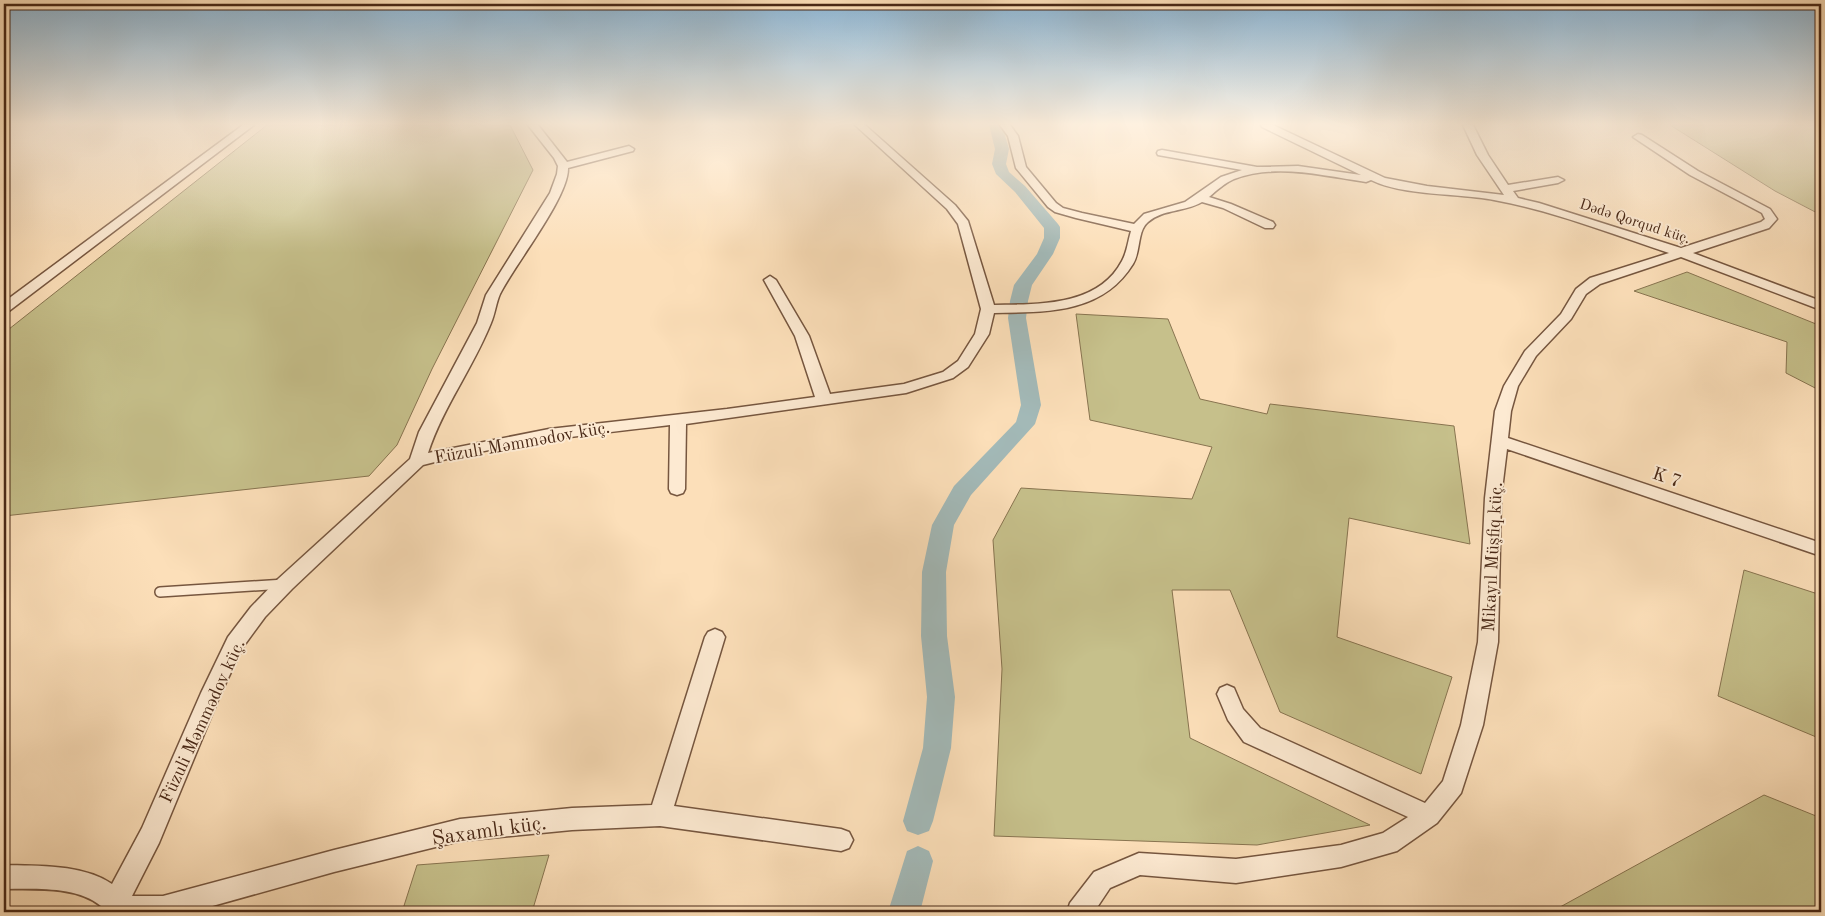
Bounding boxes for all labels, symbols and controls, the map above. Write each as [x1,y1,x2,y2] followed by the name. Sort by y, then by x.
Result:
[1577,197,1692,247] street label: Dədə Qorqud küç.
[433,419,612,467] street label: Füzuli Məmmədov küç.
[1650,465,1683,491] street label: K 7
[1480,482,1506,633] street label: Mikayıl Müşfiq küç.
[157,637,249,806] street label: Füzuli Məmmədov küç.
[430,813,548,850] street label: Şaxamlı küç.

